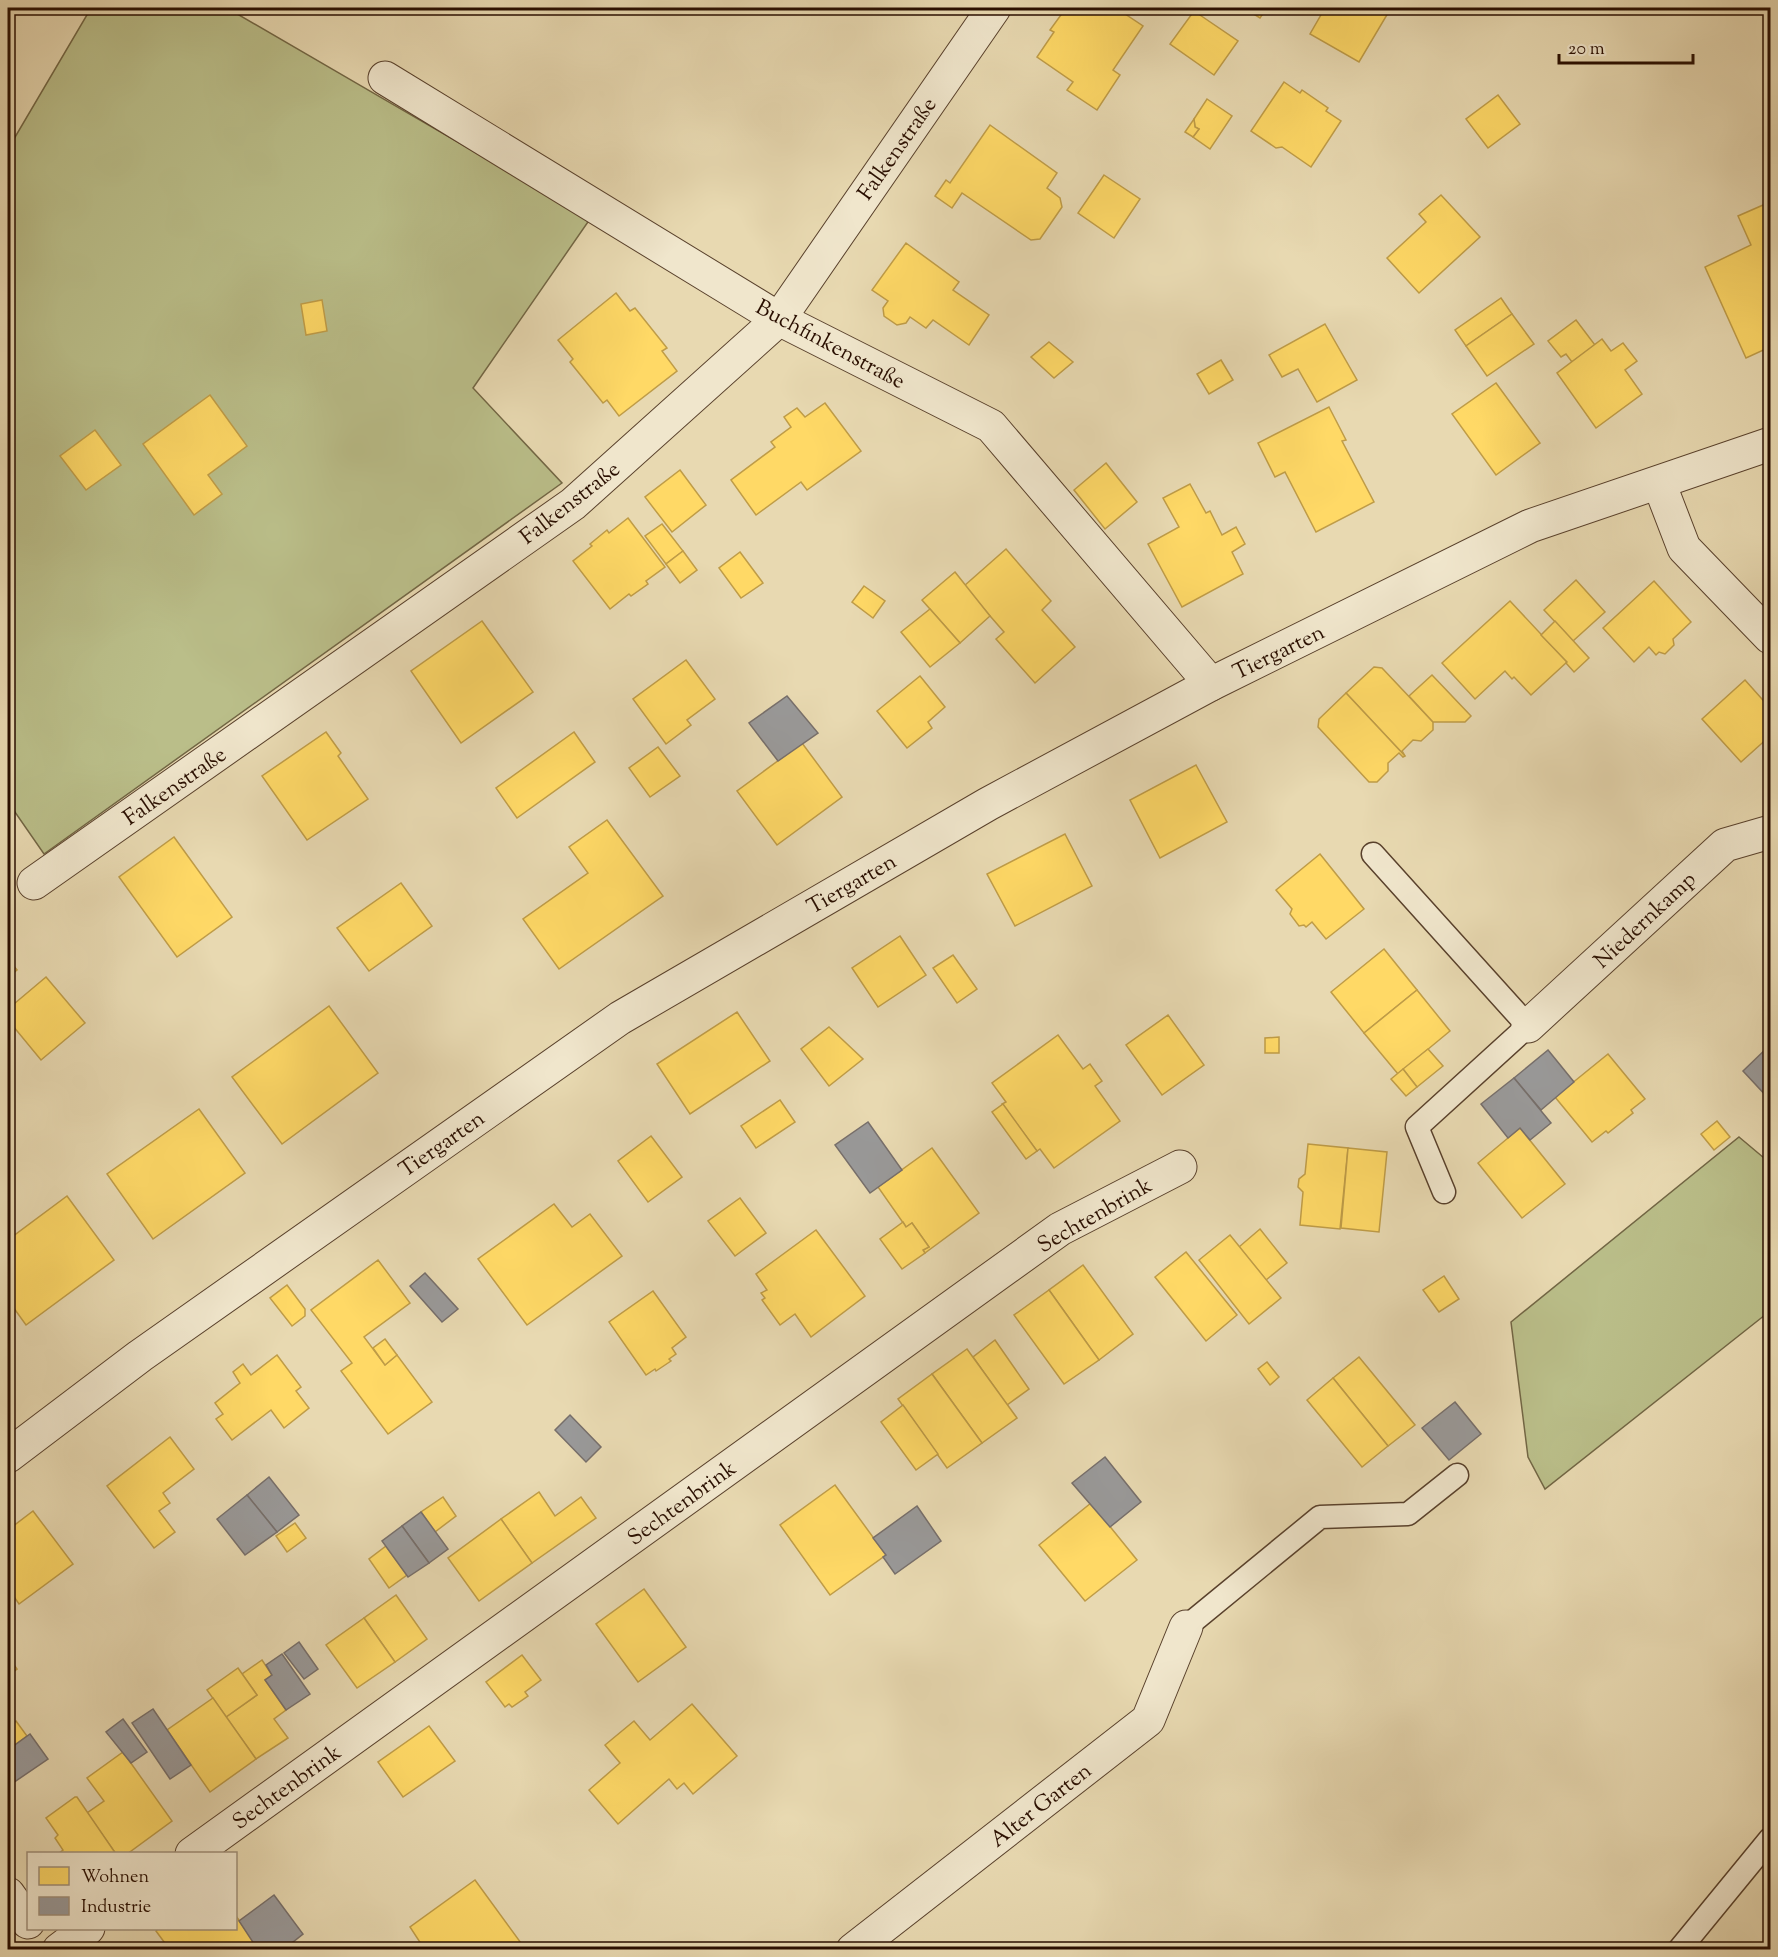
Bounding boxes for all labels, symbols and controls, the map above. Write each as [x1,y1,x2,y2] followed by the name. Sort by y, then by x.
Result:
[1559,27,1692,65] scale bar
[1568,37,1605,63] text: 20 m
[851,92,946,208] street label: Falkenstraße
[749,293,910,399] street label: Buchfinkenstraße
[514,455,628,554] street label: Falkenstraße
[1228,618,1331,690] street label: Tiergarten
[118,740,234,835] street label: Falkenstraße
[802,847,903,924] street label: Tiergarten
[1588,865,1704,977] street label: Niedernkamp
[393,1104,492,1187] street label: Tiergarten
[1032,1171,1159,1262] street label: Sechtenbrink
[622,1454,744,1555] street label: Sechtenbrink
[227,1738,349,1839] street label: Sechtenbrink
[984,1756,1100,1856] street label: Alter Garten
[27,1852,237,1930] legend
[81,1865,149,1891] text: Wohnen
[81,1895,151,1921] text: Industrie

